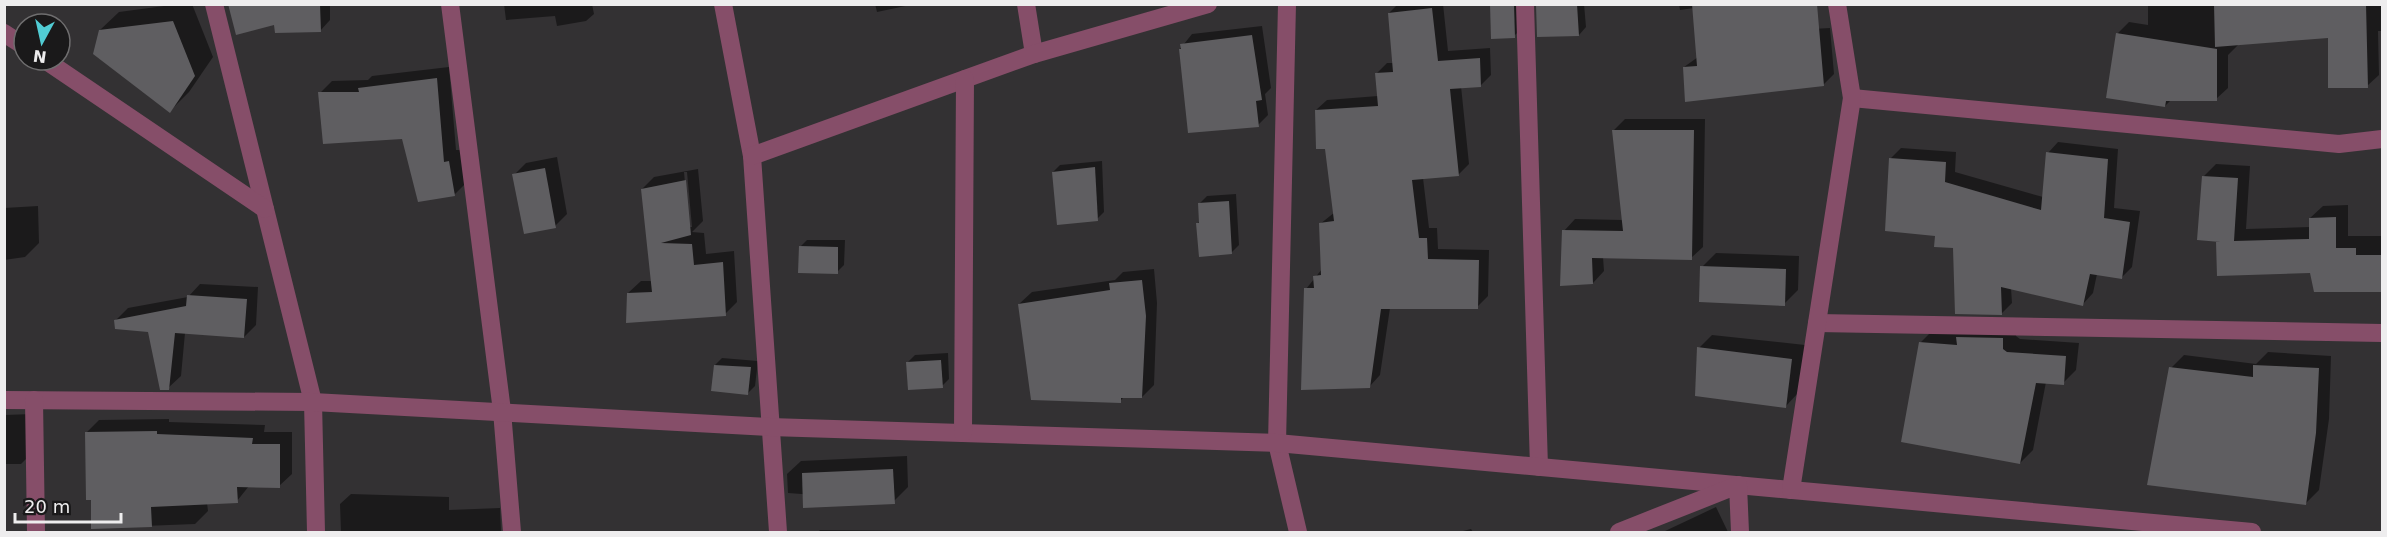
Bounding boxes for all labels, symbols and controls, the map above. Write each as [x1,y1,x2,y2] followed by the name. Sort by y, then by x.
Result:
[12,12,72,72] north arrow
[32,46,48,67] text: N
[15,486,122,524] scale bar
[24,496,70,517] text: 20 m

